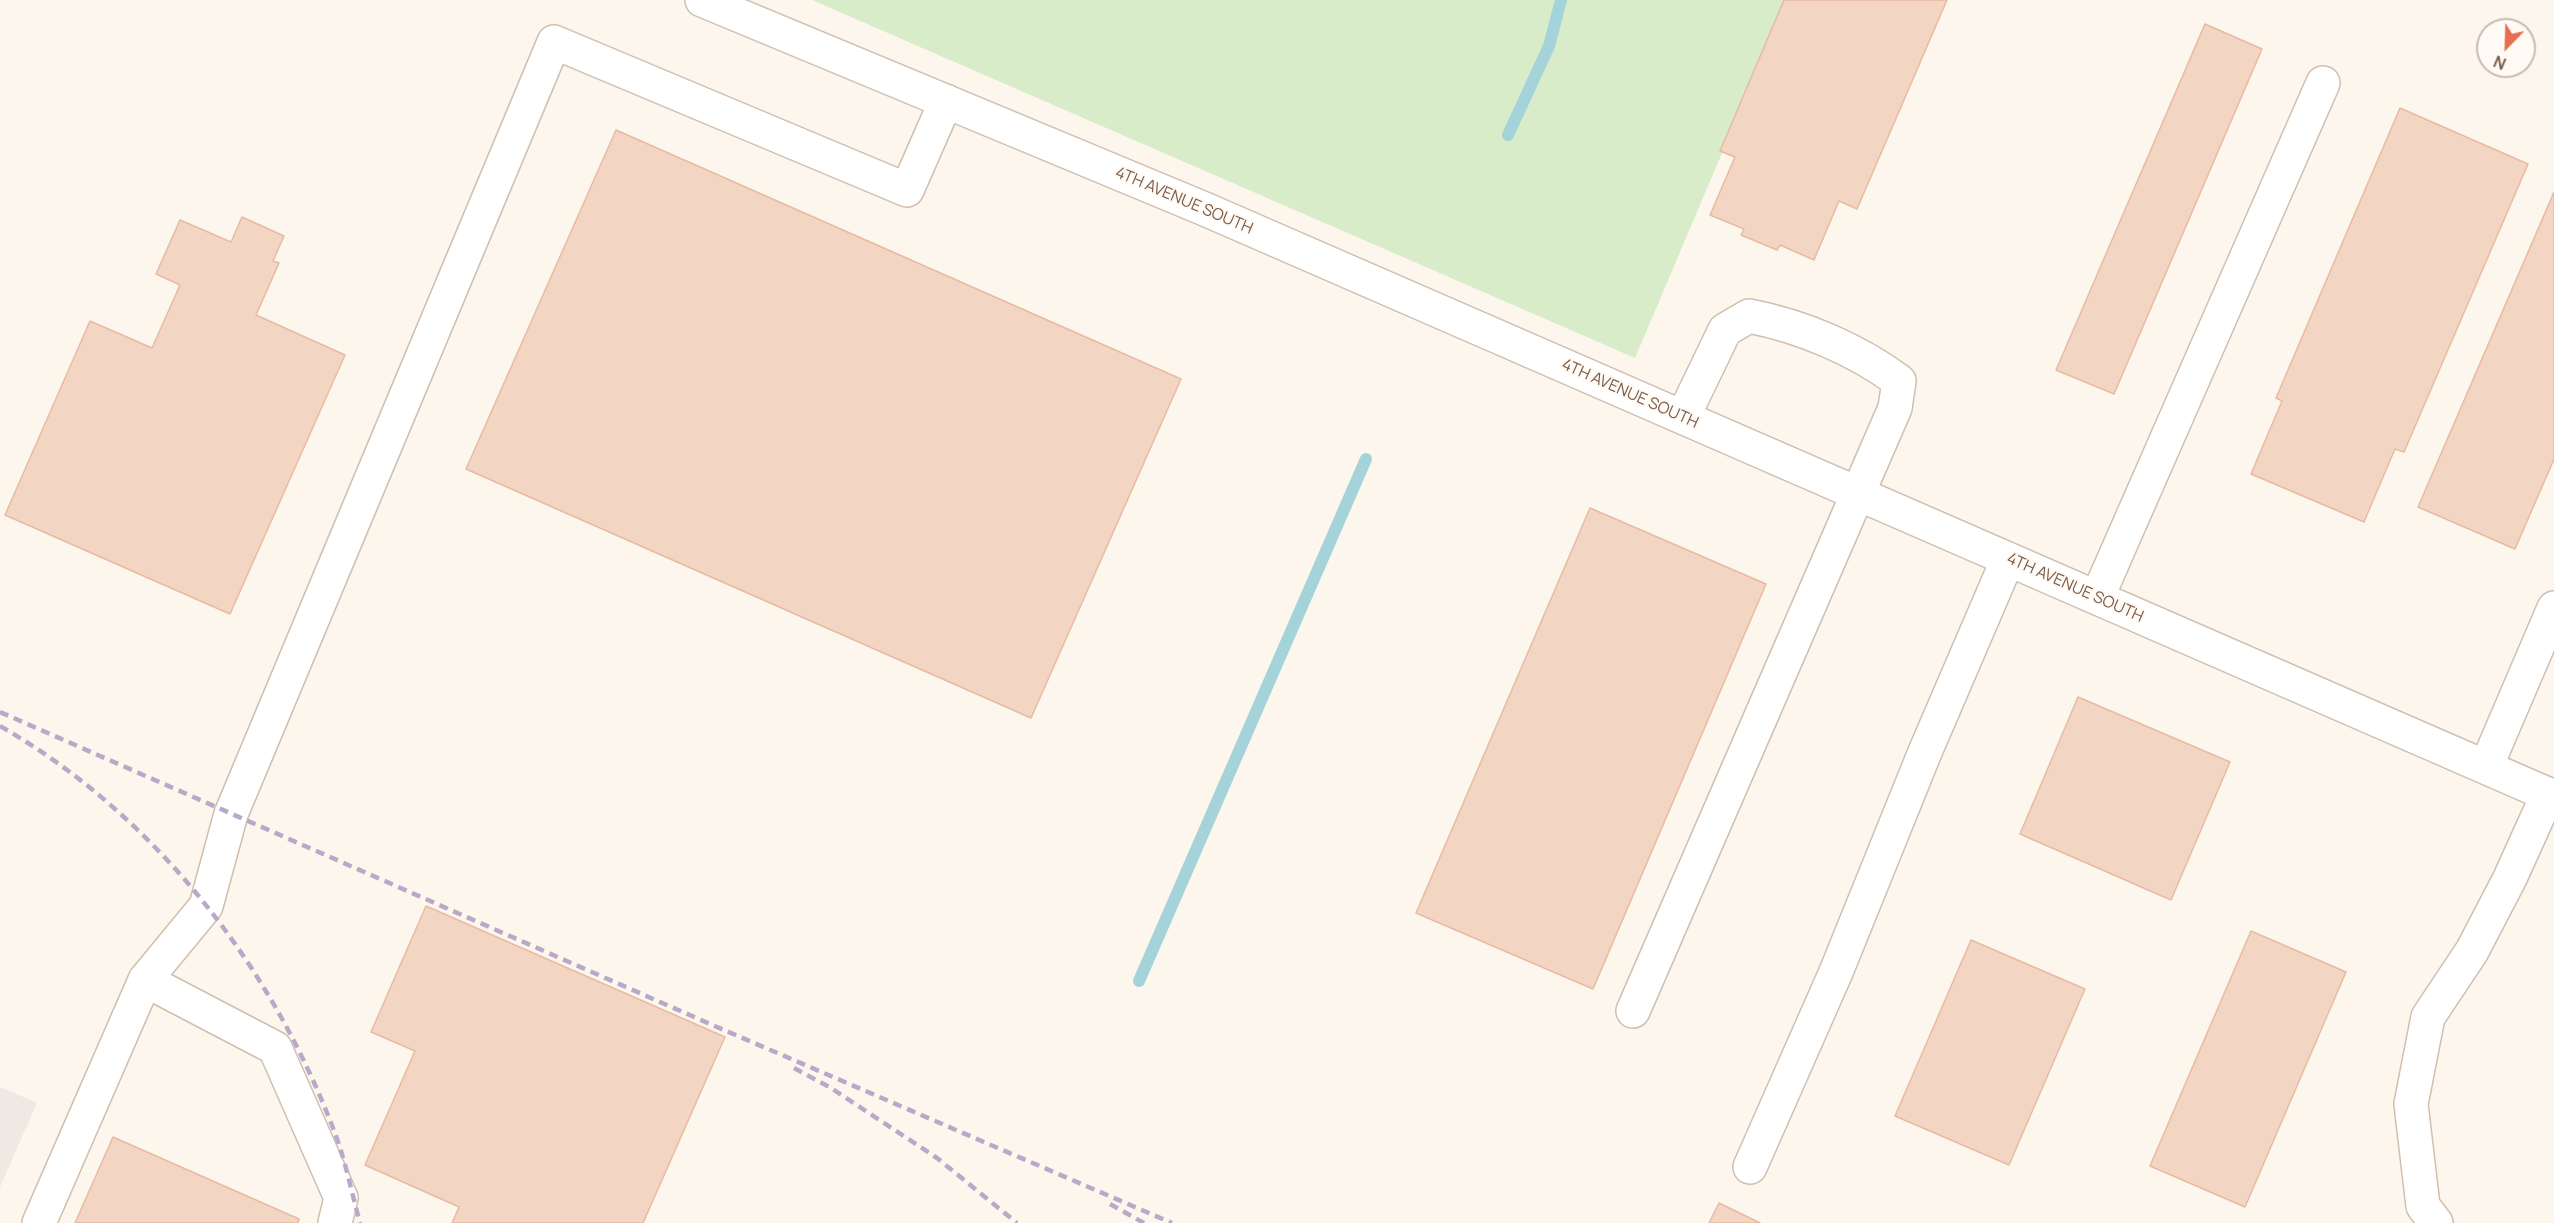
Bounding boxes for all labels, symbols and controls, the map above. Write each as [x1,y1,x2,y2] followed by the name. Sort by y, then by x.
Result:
[2476,18,2536,78] north arrow
[2490,50,2509,75] text: N
[1112,163,1256,239] street label: 4TH AVENUE SOUTH
[1559,355,1701,433] street label: 4TH AVENUE SOUTH
[2004,549,2146,627] street label: 4TH AVENUE SOUTH

